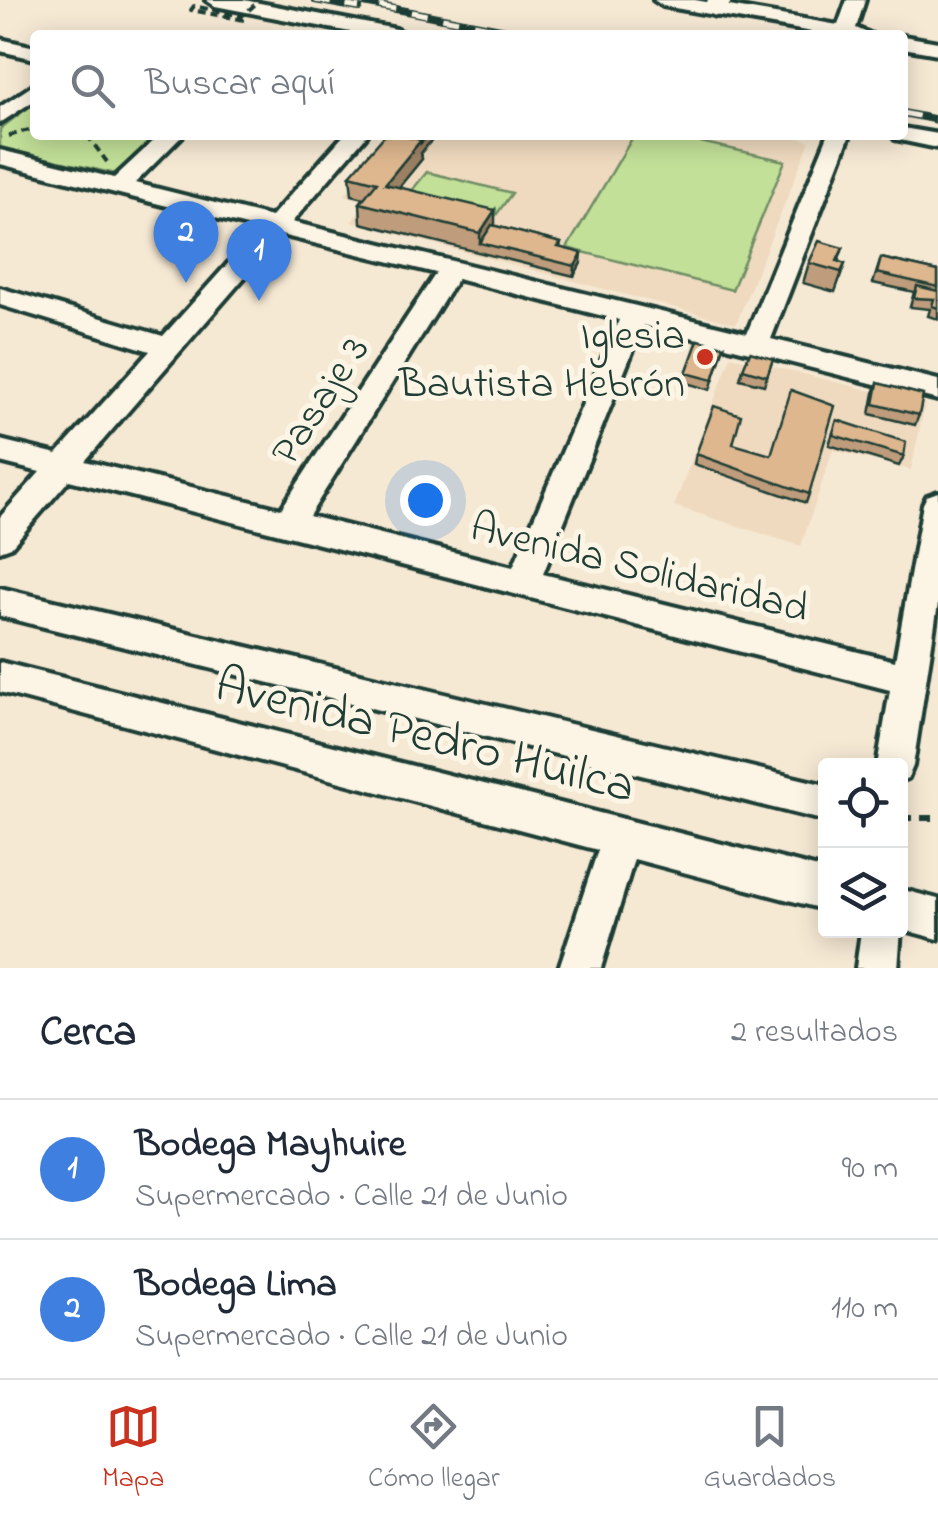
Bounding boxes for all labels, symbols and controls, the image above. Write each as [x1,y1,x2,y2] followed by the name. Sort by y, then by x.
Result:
[30,30,908,140] search box
[145,57,335,113] text: Buscar aquí
[65,58,120,113] icon: search
[154,200,218,283] pin: 2
[226,218,292,301] pin: 1
[398,307,685,416] place label: Iglesia Bautista Hebrón
[257,325,386,478] street label: Pasaje 3
[694,346,716,368] marker: Iglesia Bautista Hebrón
[400,475,451,526] your location
[464,498,814,641] street label: Avenida Solidaridad
[207,650,642,825] street label: Avenida Pedro Huilca
[818,758,908,938] map controls
[818,758,908,848] button: locate
[818,848,908,938] button: layers
[40,1003,136,1064] text: Cerca
[731,1010,898,1057] text: 2 resultados
[135,1118,406,1174] text: Bodega Mayhuire
[67,1146,78,1193] text: 1
[842,1146,898,1193] text: 90 m
[135,1174,568,1221] text: Supermercado · Calle 21 de Junio
[135,1258,337,1314] text: Bodega Lima
[65,1286,80,1333] text: 2
[831,1286,898,1333] text: 110 m
[135,1314,568,1361] text: Supermercado · Calle 21 de Junio
[102,1399,164,1500] tab: Mapa
[368,1399,500,1500] tab: Cómo llegar
[703,1399,836,1500] tab: Guardados

